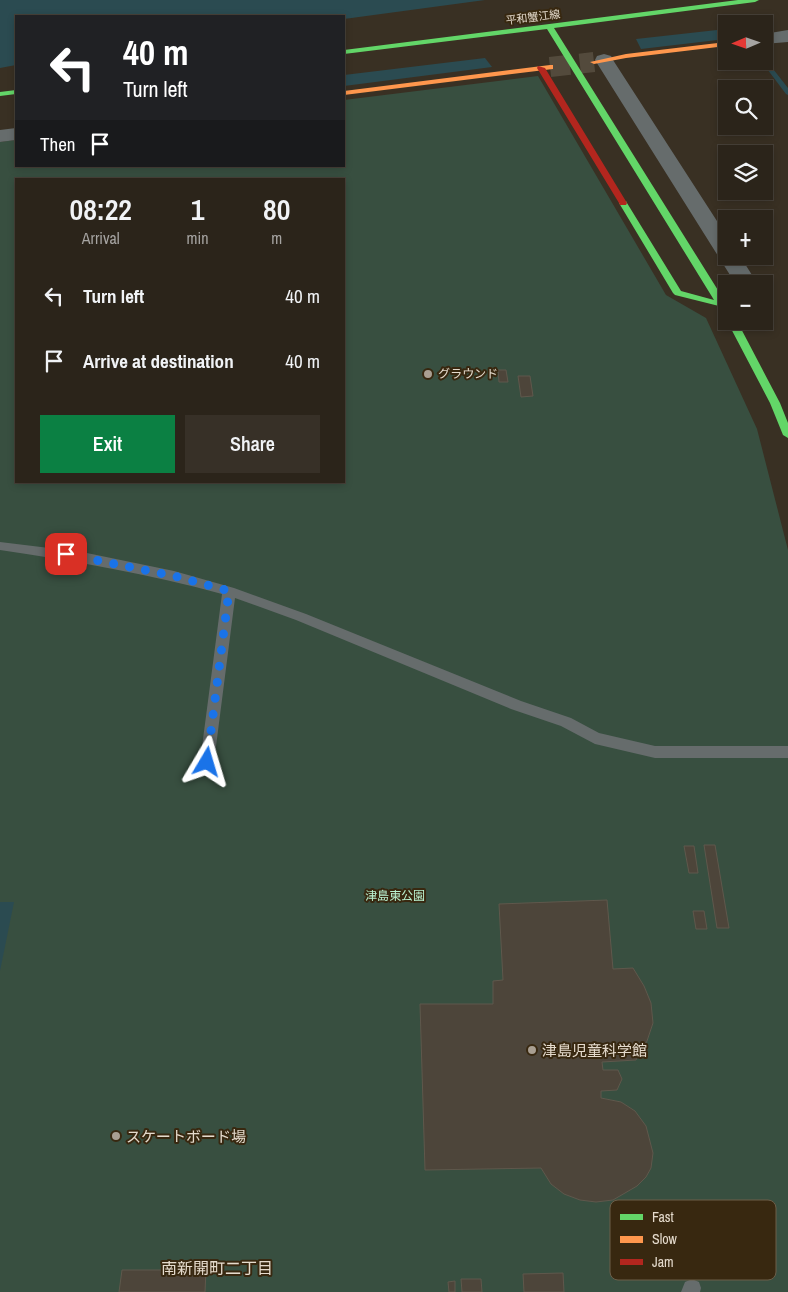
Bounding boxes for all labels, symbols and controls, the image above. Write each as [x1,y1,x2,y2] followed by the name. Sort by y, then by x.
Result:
[505,7,561,27] street label: 平和蟹江線
[718,15,772,70] north arrow
[718,15,773,330] map controls
[123,29,188,76] text: 40 m
[40,35,105,100] icon: left
[123,74,188,104] text: Turn left
[718,80,773,135] button: search
[86,130,114,158] icon: arrive
[40,131,76,157] text: Then
[718,145,773,200] button: layers
[70,189,132,229] text: 08:22
[191,189,204,229] text: 1
[263,189,290,229] text: 80
[718,210,773,265] button: +
[82,227,120,249] text: Arrival
[187,227,208,249] text: min
[271,227,282,249] text: m
[718,275,773,330] button: −
[40,282,68,310] icon: left
[83,283,144,309] text: Turn left
[285,283,320,309] text: 40 m
[40,347,68,375] icon: arrive
[83,348,234,374] text: Arrive at destination
[285,348,320,374] text: 40 m
[438,366,498,382] place label: グラウンド
[422,368,434,380] marker: グラウンド
[40,415,175,473] button: Exit
[185,415,320,473] button: Share
[45,533,87,575] pin
[52,540,80,568] icon: arrive
[180,735,232,787] position arrow
[365,888,425,904] park label: 津島東公園
[542,1040,647,1061] place label: 津島児童科学館
[526,1044,538,1056] marker: 津島児童科学館
[126,1126,246,1147] place label: スケートボード場
[110,1130,122,1142] marker: スケートボード場
[610,1200,776,1280] legend
[652,1208,674,1226] text: Fast
[652,1230,678,1248] text: Slow
[652,1253,674,1271] text: Jam
[161,1257,273,1279] district label: 南新開町二丁目

